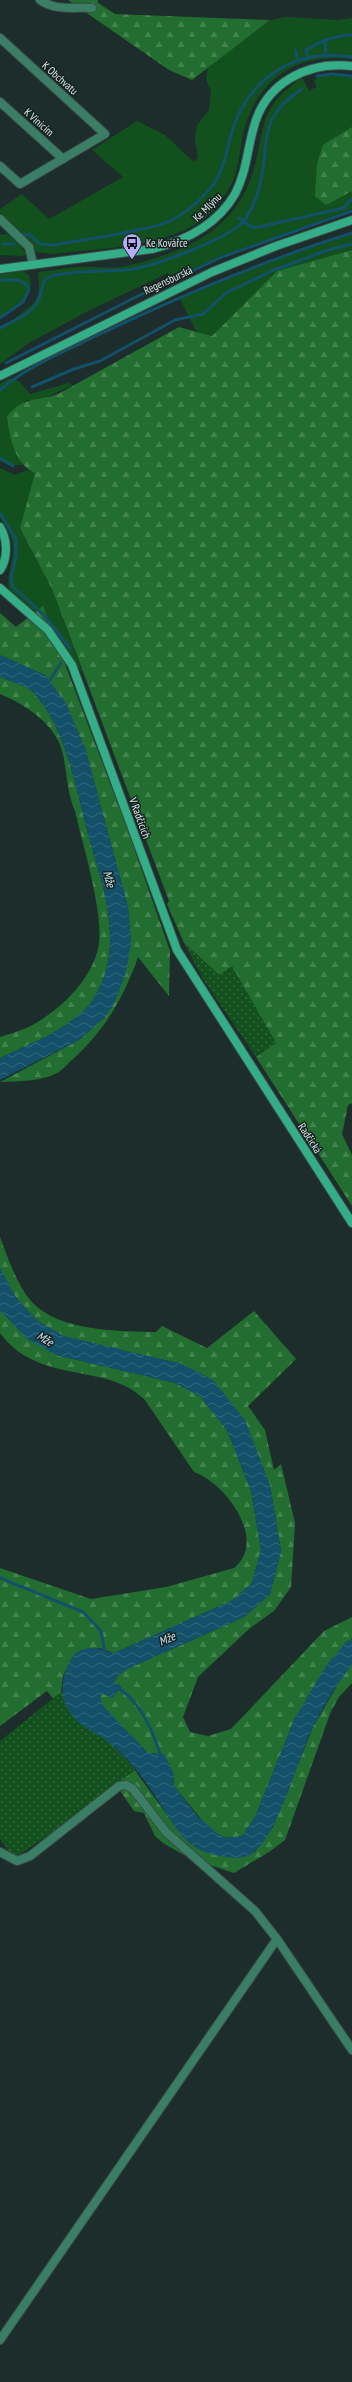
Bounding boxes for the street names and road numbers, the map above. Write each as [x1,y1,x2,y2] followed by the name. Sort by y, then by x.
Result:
[39,58,81,98] street label: K Obchvatu
[21,105,57,139] street label: K Vinicím
[190,189,225,224] street label: Ke Mlýnu
[141,263,195,297] street label: Regensburská
[126,794,154,841] street label: V Radčicích
[295,1120,325,1156] street label: Radčická

